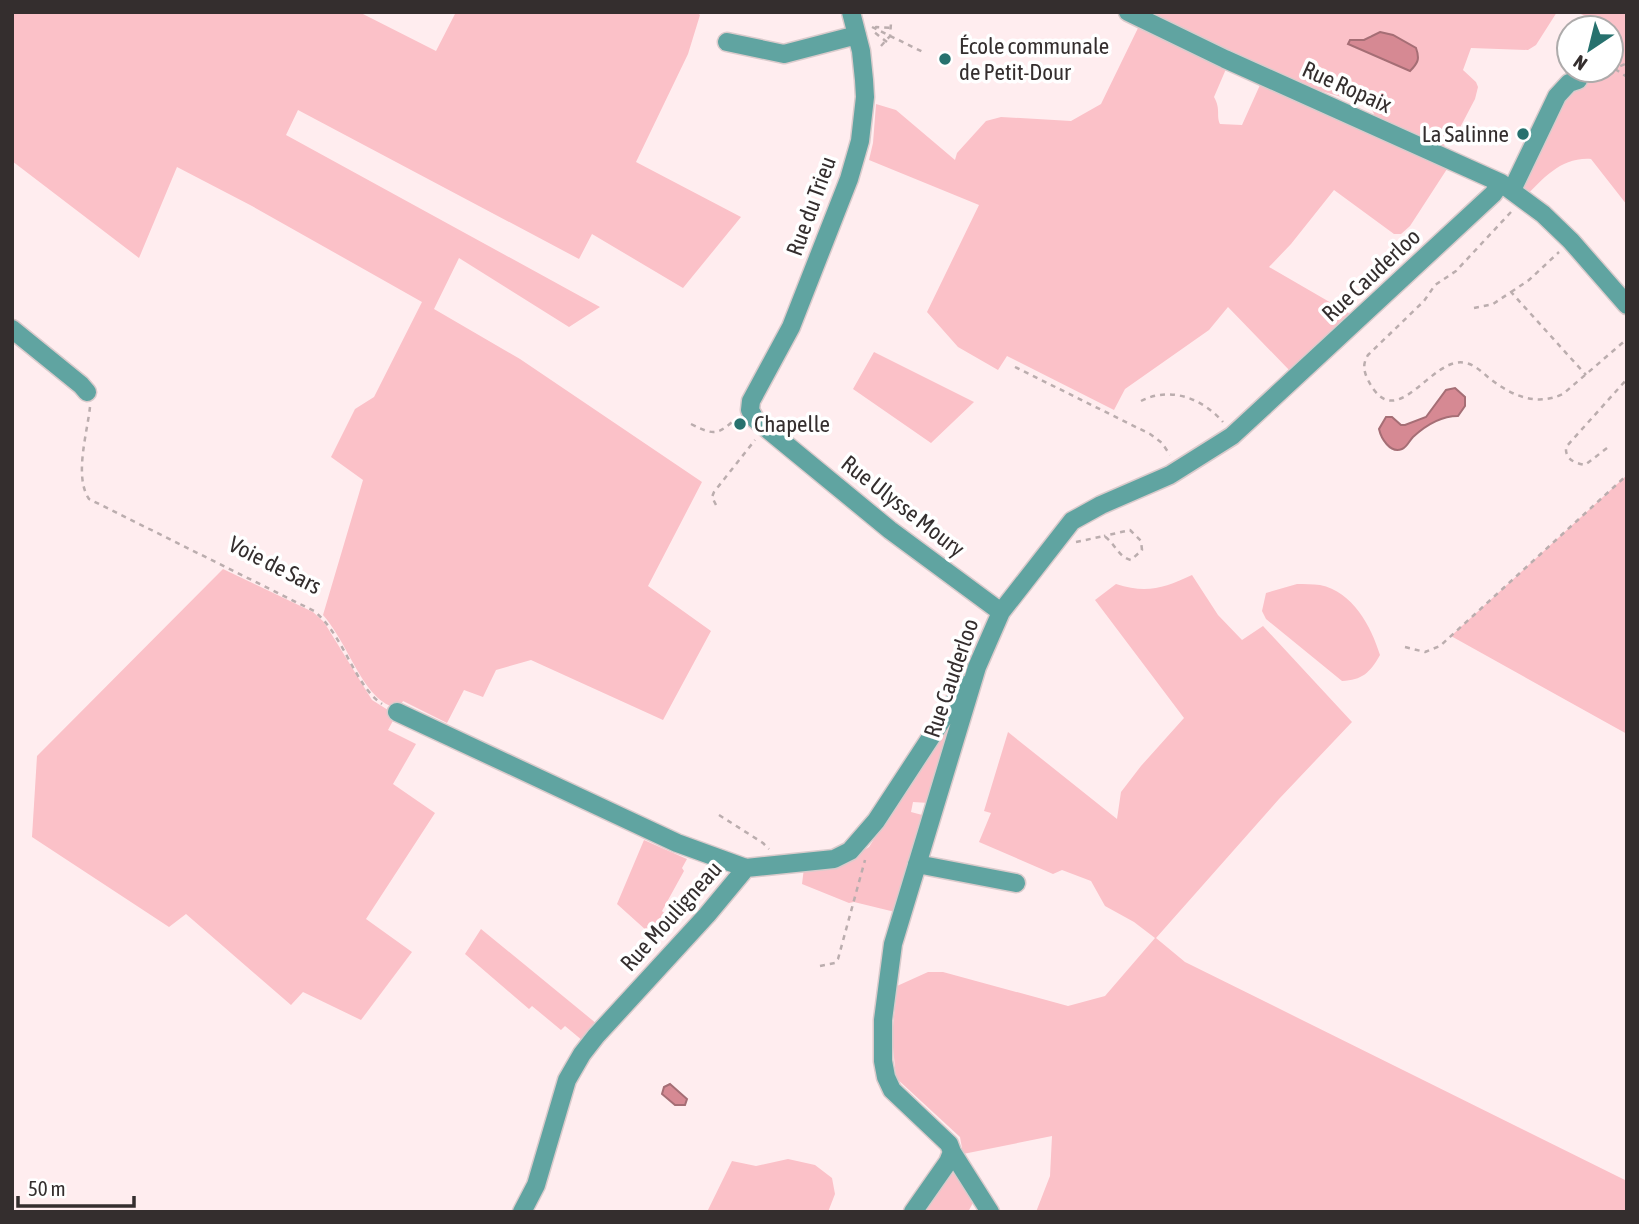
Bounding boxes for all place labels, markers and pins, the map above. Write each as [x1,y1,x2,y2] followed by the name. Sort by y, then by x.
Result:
[959,33,1109,85] place label: École communale de Petit-Dour
[937,51,953,67] marker: École communale de Petit-Dour
[1422,121,1509,147] place label: La Salinne
[1515,126,1531,142] marker: La Salinne
[754,411,830,437] place label: Chapelle
[732,416,748,432] marker: Chapelle

